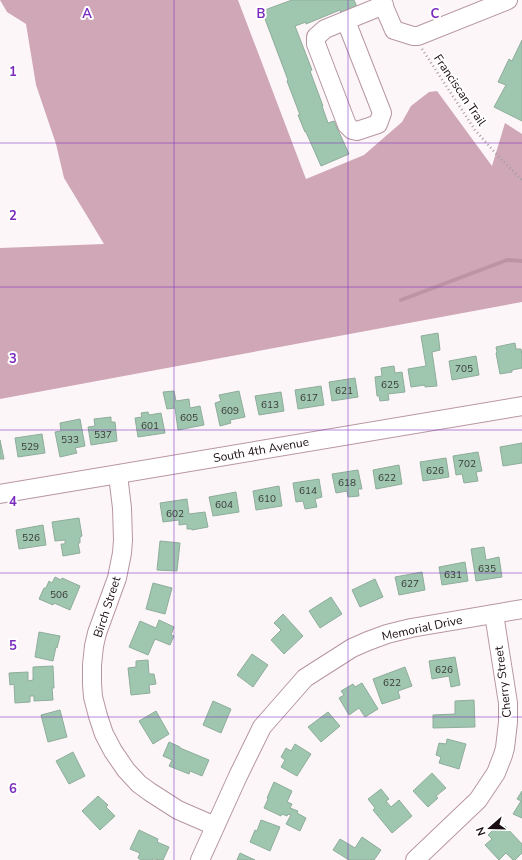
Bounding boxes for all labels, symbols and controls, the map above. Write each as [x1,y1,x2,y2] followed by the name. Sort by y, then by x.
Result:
[82,5,92,23] text: A
[257,5,266,23] text: B
[431,5,440,23] text: C
[430,51,490,129] street label: Franciscan Trail
[9,63,17,81] text: 1
[9,207,17,225] text: 2
[9,350,17,368] text: 3
[455,362,473,376] house number: 705
[381,378,399,392] house number: 625
[335,384,353,398] house number: 621
[300,391,318,405] house number: 617
[261,398,279,412] house number: 613
[221,404,239,418] house number: 609
[180,411,198,425] house number: 605
[141,419,159,433] house number: 601
[94,428,112,442] house number: 537
[61,433,79,447] house number: 533
[212,434,310,466] street label: South 4th Avenue
[21,440,39,454] house number: 529
[458,457,476,471] house number: 702
[426,464,444,478] house number: 626
[378,471,396,485] house number: 622
[338,476,356,490] house number: 618
[299,484,317,498] house number: 614
[258,492,276,506] house number: 610
[9,493,17,511] text: 4
[215,498,233,512] house number: 604
[166,507,184,521] house number: 602
[22,531,40,545] house number: 526
[478,562,496,576] house number: 635
[444,568,462,582] house number: 631
[90,574,125,640] street label: Birch Street
[401,577,419,591] house number: 627
[50,588,68,602] house number: 506
[380,612,464,644] street label: Memorial Drive
[9,637,17,655] text: 5
[491,644,515,719] street label: Cherry Street
[435,663,453,677] house number: 626
[383,676,401,690] house number: 622
[9,780,17,798] text: 6
[470,808,510,848] north arrow
[473,825,490,838] text: N

